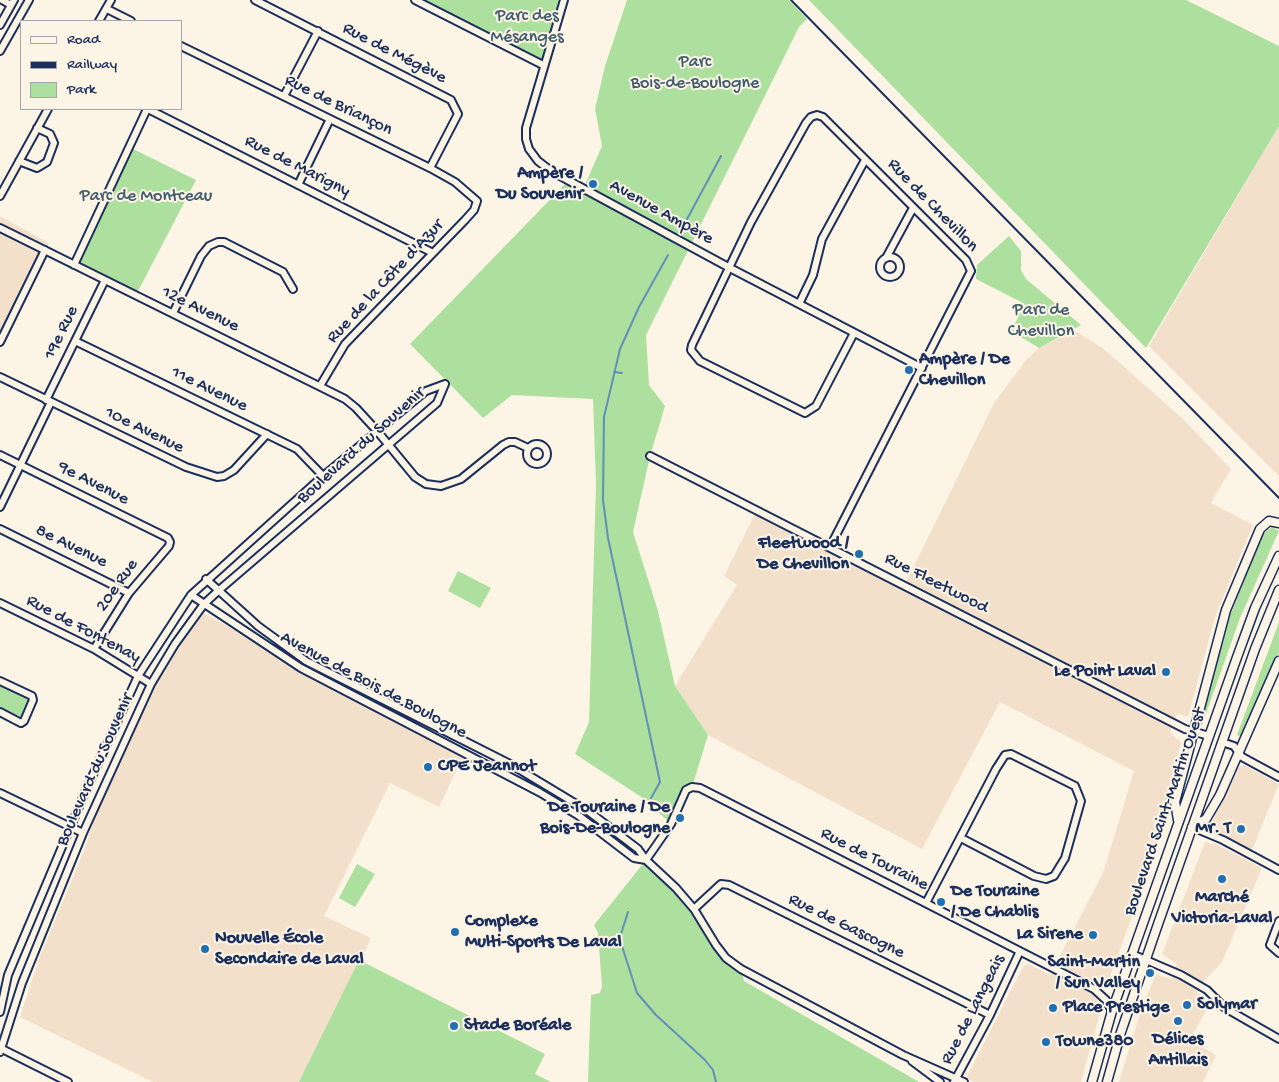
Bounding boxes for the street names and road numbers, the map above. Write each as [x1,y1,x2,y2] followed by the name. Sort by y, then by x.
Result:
[338,18,450,90] street label: Rue de Mégève
[280,71,396,141] street label: Rue de Briançon
[240,131,354,203] street label: Rue de Marigny
[882,155,982,257] street label: Rue de Chevillon
[605,176,717,250] street label: Avenue Ampère
[323,215,449,349] street label: Rue de la Côte d'Azur
[158,282,242,338] street label: 12e Avenue
[40,303,84,363] street label: 19e Rue
[167,362,251,418] street label: 11e Avenue
[294,383,430,509] street label: Boulevard du Souvenir
[101,403,187,459] street label: 10e Avenue
[54,457,132,511] street label: 9e Avenue
[31,520,111,574] street label: 8e Avenue
[880,549,992,619] street label: Rue Fleetwood
[92,555,144,617] street label: 20e Rue
[22,591,144,669] street label: Rue de Fontenay
[276,628,470,744] street label: Avenue de Bois de Boulogne
[53,690,139,850] street label: Boulevard du Souvenir
[1120,705,1212,919] street label: Boulevard Saint-Martin Ouest
[816,824,932,896] street label: Rue de Touraine
[784,889,908,965] street label: Rue de Gascogne
[937,951,1011,1069] street label: Rue de Langeais

